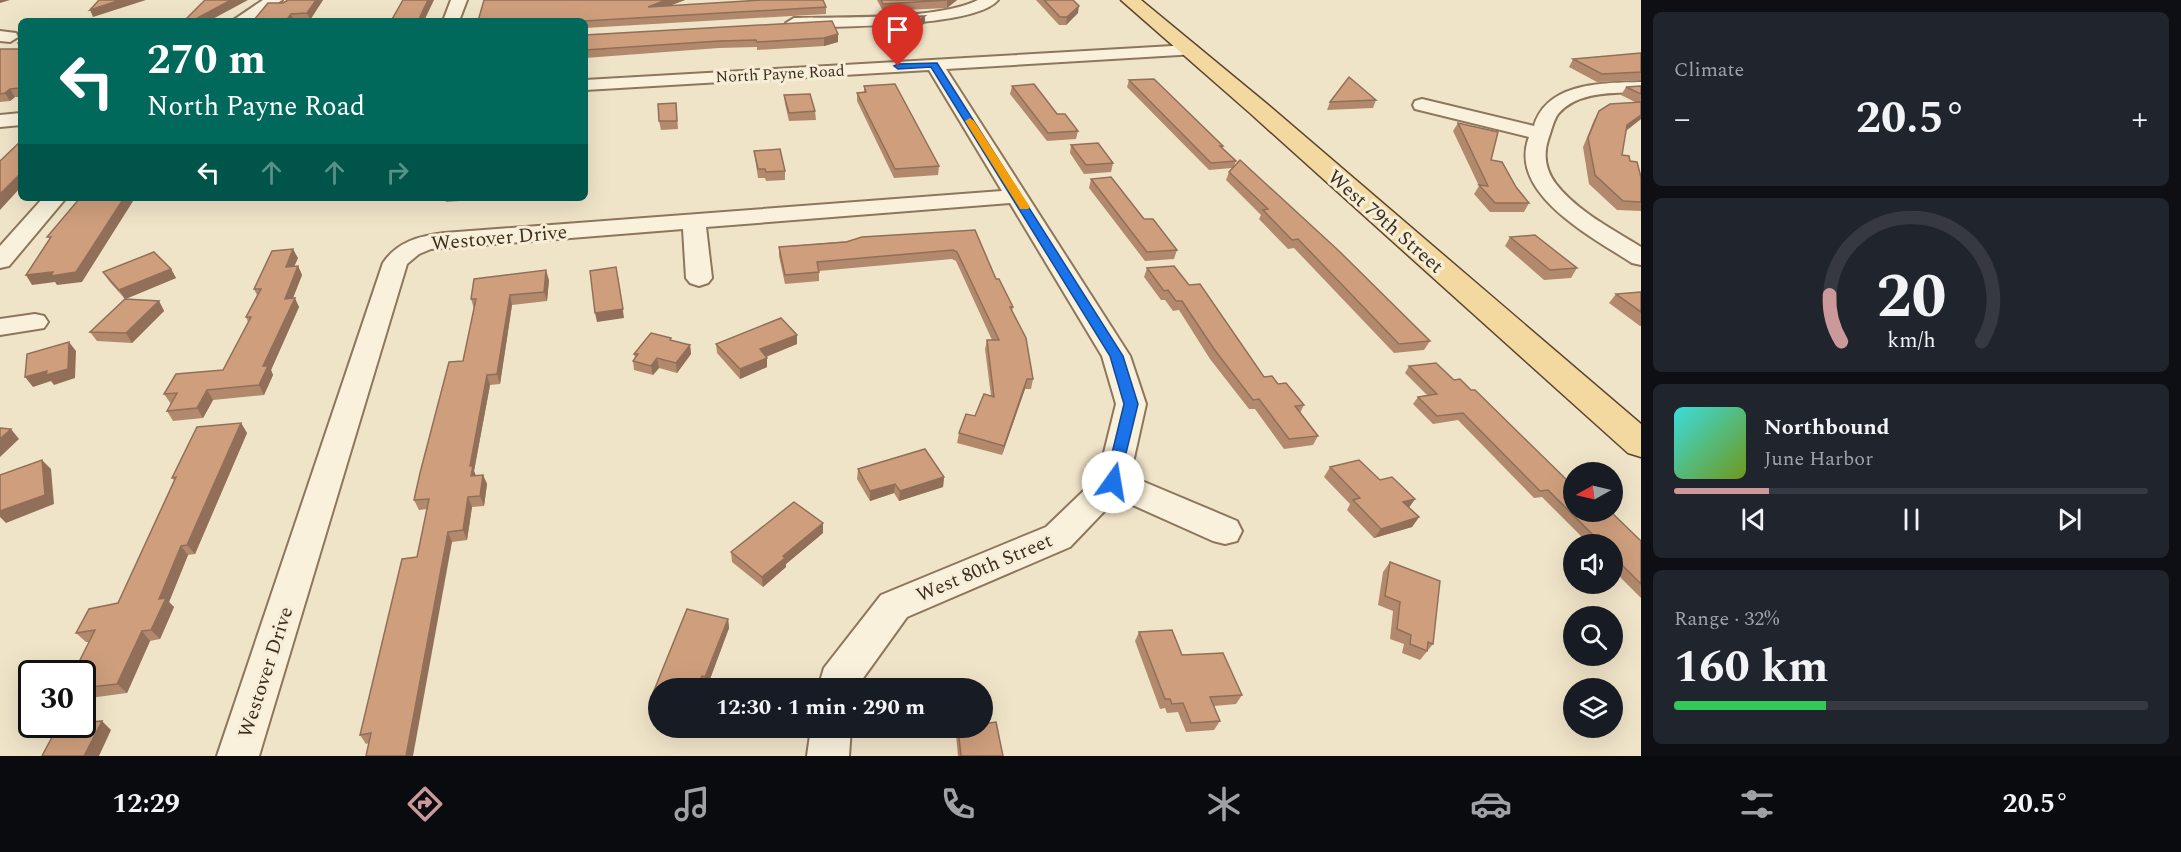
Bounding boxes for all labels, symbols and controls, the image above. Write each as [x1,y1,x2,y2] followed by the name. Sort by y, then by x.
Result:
[872,4,923,66] pin
[881,13,914,46] icon: arrive
[147,29,266,92] text: 270 m
[48,42,126,120] icon: left
[1674,55,1744,85] text: Climate
[715,59,845,89] street label: North Payne Road
[1856,84,1966,153] text: 20.5°
[147,86,365,128] text: North Payne Road
[1674,94,1691,144] text: −
[2131,94,2148,144] text: +
[192,156,225,189] icon: left
[255,156,288,189] icon: ahead
[318,156,351,189] icon: ahead
[381,156,414,189] icon: right
[1321,163,1450,281] street label: West 79th Street
[430,217,568,259] street label: Westover Drive
[1876,250,1946,345] text: 20
[1887,324,1935,357] text: km/h
[1764,411,1890,444] text: Northbound
[1764,444,1873,474] text: June Harbor
[1081,450,1145,514] position arrow
[1563,462,1623,522] north arrow
[1563,462,1623,738] map controls
[1737,503,1770,536] icon: previous
[1895,503,1928,536] icon: pause
[2053,503,2086,536] icon: next
[912,526,1057,610] street label: West 80th Street
[1563,534,1623,594] button: sound
[231,603,301,742] street label: Westover Drive
[1674,604,1779,634] text: Range · 32%
[1563,606,1623,666] button: search
[1674,633,1829,702] text: 160 km
[18,660,96,738] speed limit sign: 30
[1563,678,1623,738] button: layers
[716,691,925,724] text: 12:30 · 1 min · 290 m
[112,783,180,825] text: 12:29
[404,783,446,825] icon: directions
[671,783,713,825] icon: music
[937,783,979,825] icon: phone
[1203,783,1245,825] icon: climate
[1470,783,1512,825] icon: car
[1736,783,1778,825] icon: filters
[2003,783,2069,825] text: 20.5°

